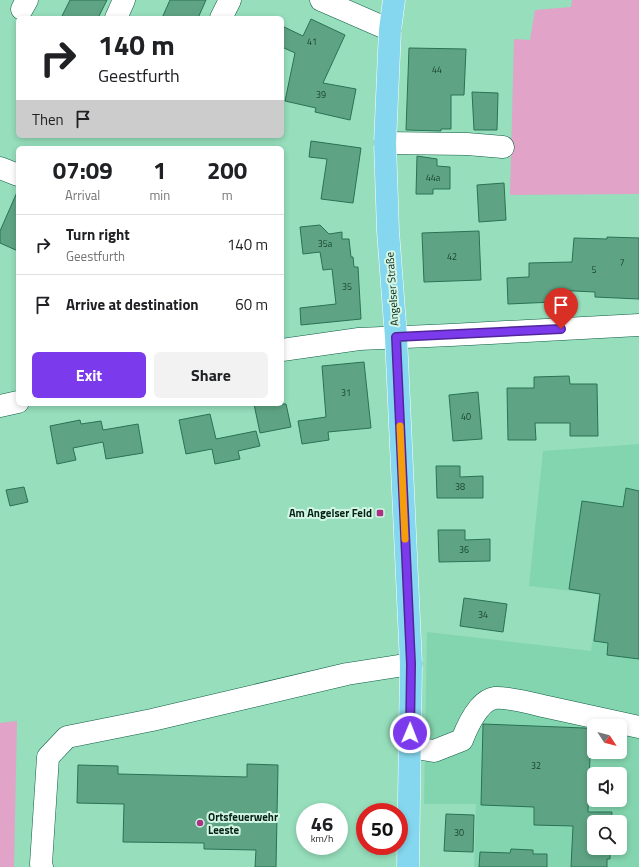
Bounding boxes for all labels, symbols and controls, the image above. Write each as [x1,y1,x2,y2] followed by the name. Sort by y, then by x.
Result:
[98,23,175,66] text: 140 m
[32,32,84,84] icon: right
[307,35,317,48] house number: 41
[98,62,180,89] text: Geestfurth
[432,63,442,76] house number: 44
[316,88,326,101] house number: 39
[32,108,64,131] text: Then
[72,108,94,130] icon: arrive
[53,152,113,188] text: 07:09
[153,152,167,188] text: 1
[207,152,247,188] text: 200
[426,171,441,184] house number: 44a
[65,185,100,205] text: Arrival
[149,185,170,205] text: min
[222,185,233,205] text: m
[66,223,130,246] text: Turn right
[227,233,268,256] text: 140 m
[32,234,54,256] icon: right
[318,237,333,250] house number: 35a
[66,246,125,266] text: Geestfurth
[447,250,457,263] house number: 42
[381,251,403,326] street label: Angelser Straße
[619,256,625,269] house number: 7
[591,263,597,276] house number: 5
[342,280,352,293] house number: 35
[544,288,578,329] pin
[66,293,199,316] text: Arrive at destination
[235,293,268,316] text: 60 m
[32,294,54,316] icon: arrive
[550,294,572,316] icon: arrive
[32,352,146,398] button: Exit
[154,352,268,398] button: Share
[341,386,351,399] house number: 31
[461,410,471,423] house number: 40
[455,480,465,493] house number: 38
[289,505,372,521] place label: Am Angelser Feld
[375,508,385,518] marker: Am Angelser Feld
[459,543,469,556] house number: 36
[478,608,488,621] house number: 34
[389,712,431,754] position arrow
[587,719,627,759] north arrow
[587,719,627,855] map controls
[531,759,541,772] house number: 32
[587,767,627,807] button: sound
[356,803,408,855] speed limit sign: 50
[311,808,333,839] text: 46
[208,809,278,838] place label: Ortsfeuerwehr Leeste
[587,815,627,855] button: search
[195,818,205,828] marker: Ortsfeuerwehr Leeste
[454,826,464,839] house number: 30
[311,831,333,846] text: km/h

